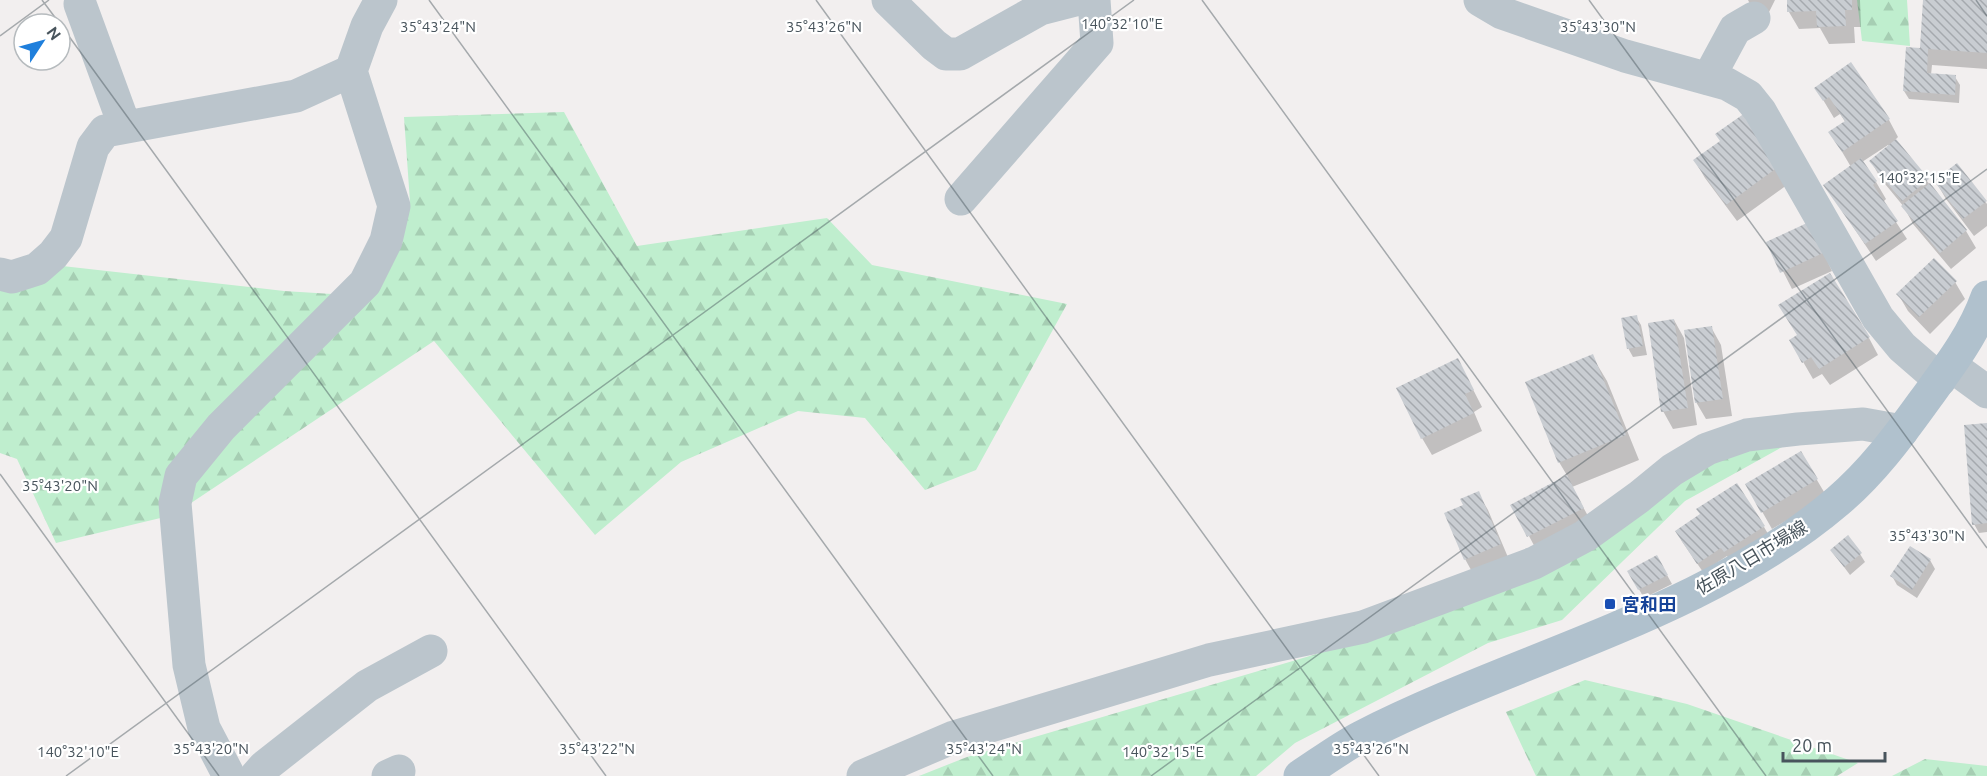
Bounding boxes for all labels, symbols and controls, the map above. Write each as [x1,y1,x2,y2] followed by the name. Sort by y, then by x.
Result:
[12,12,72,72] north arrow
[1081,15,1163,32] text: 140°32'10"E
[400,18,476,35] text: 35°43'24"N
[786,18,862,35] text: 35°43'26"N
[1560,18,1636,35] text: 35°43'30"N
[43,23,65,43] text: N
[1878,169,1960,186] text: 140°32'15"E
[22,477,98,494] text: 35°43'20"N
[1692,516,1810,598] street label: 佐原八日市場線
[1889,527,1965,544] text: 35°43'30"N
[1622,594,1676,614] place label: 宮和田
[1603,597,1617,611] marker: 宮和田
[1783,725,1885,763] scale bar
[1792,735,1832,755] text: 20 m
[173,740,249,757] text: 35°43'20"N
[559,740,635,757] text: 35°43'22"N
[946,740,1022,757] text: 35°43'24"N
[1333,740,1409,757] text: 35°43'26"N
[37,743,119,760] text: 140°32'10"E
[1122,743,1204,760] text: 140°32'15"E

